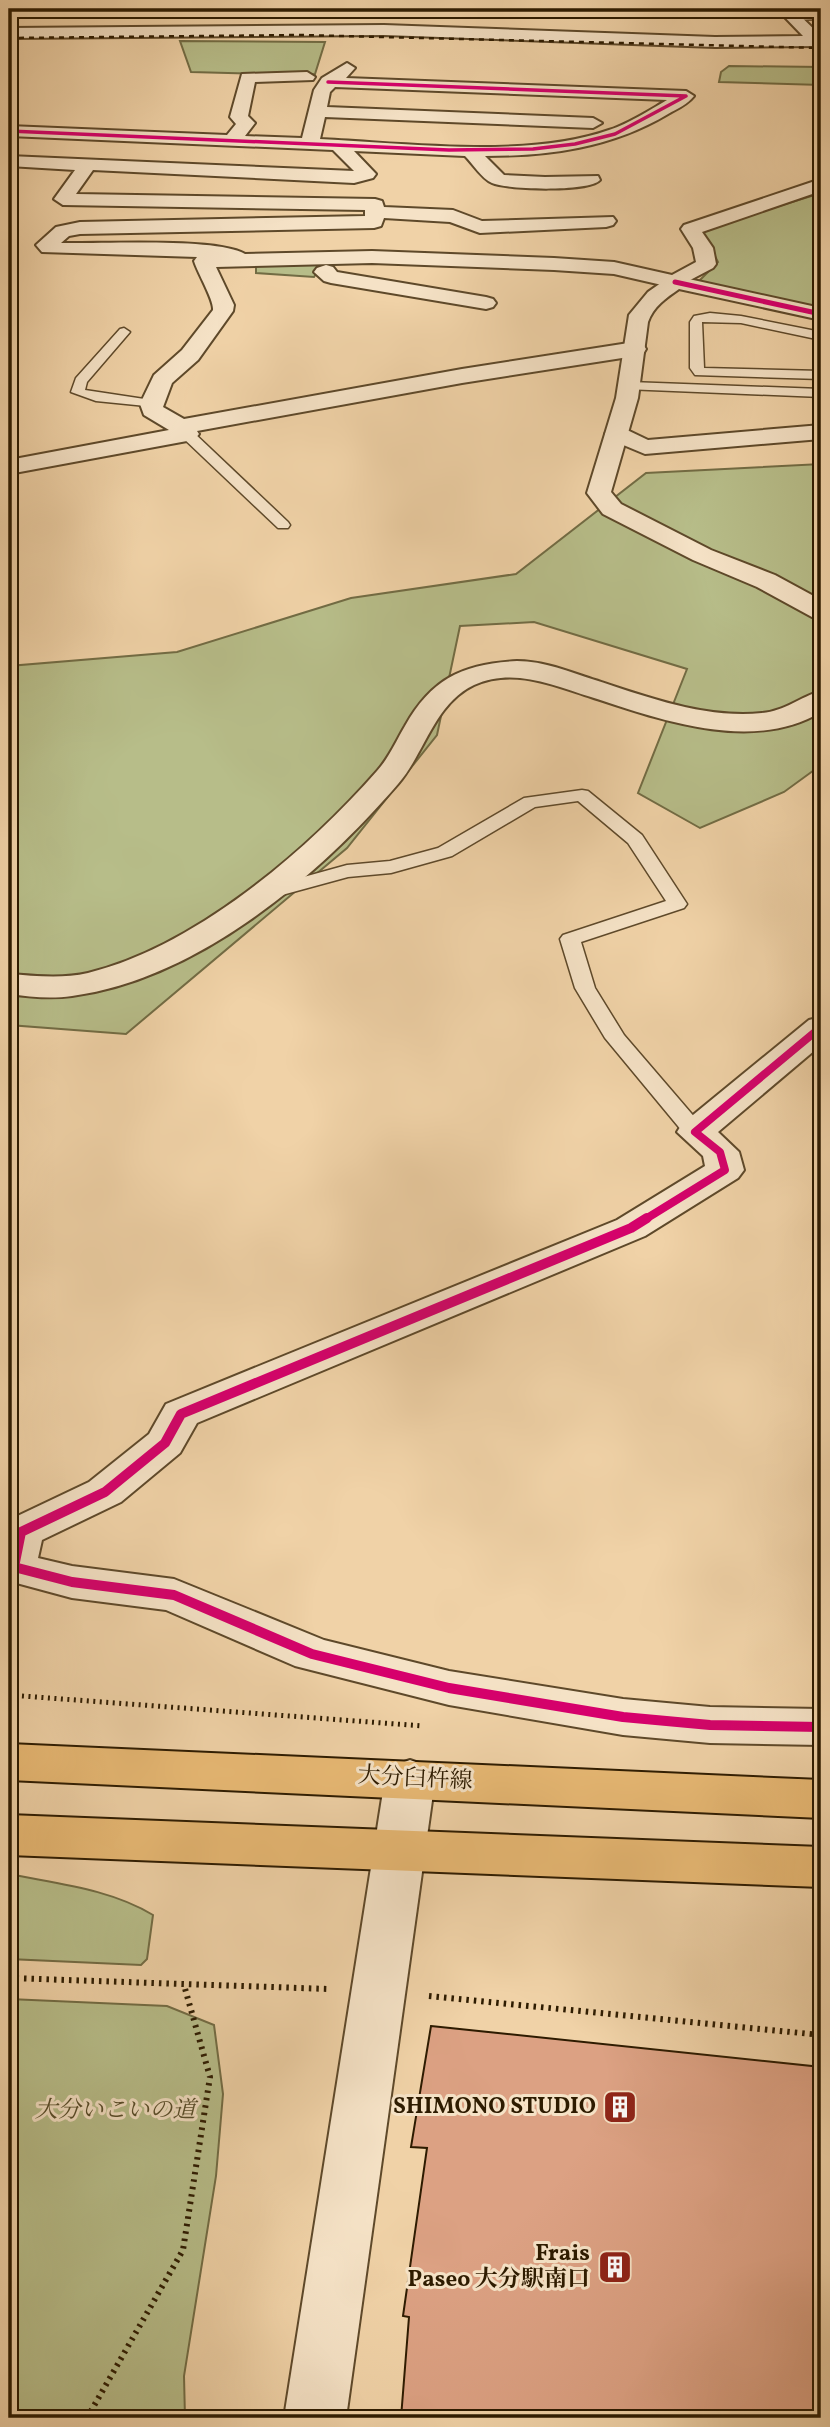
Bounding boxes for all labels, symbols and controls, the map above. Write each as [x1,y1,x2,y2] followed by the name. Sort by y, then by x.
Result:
[357,1760,473,1798] street label: 大分臼杵線
[601,2088,639,2126] building icon: SHIMONO STUDIO
[393,2091,596,2123] place label: SHIMONO STUDIO
[35,2095,199,2127] park label: 大分いこいの道
[408,2238,590,2296] place label: Frais Paseo 大分駅南口
[596,2248,634,2286] building icon: Frais Paseo 大分駅南口

